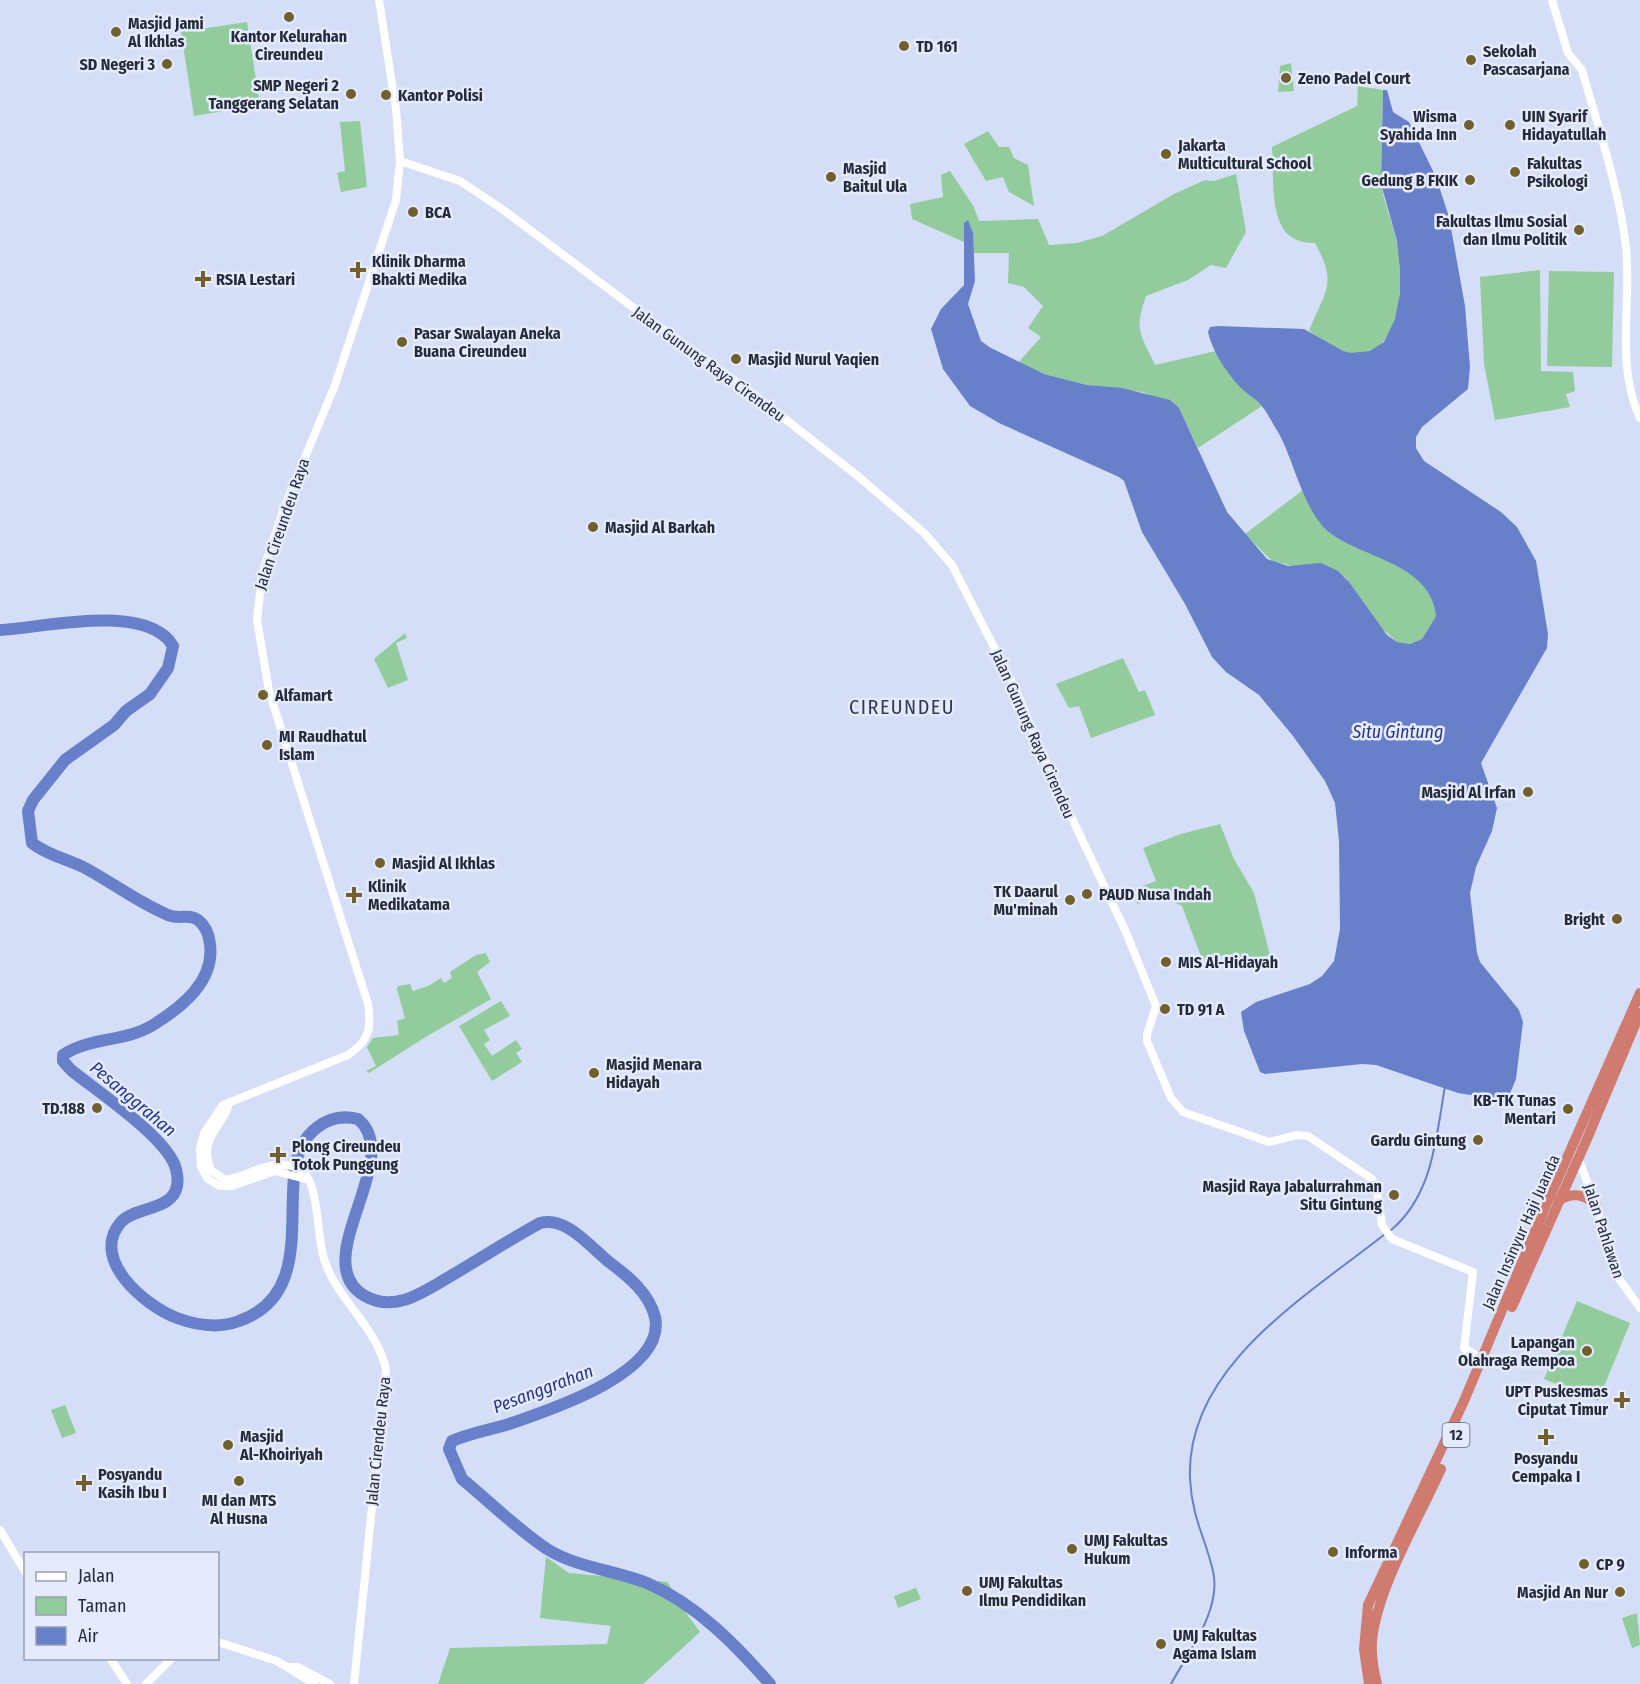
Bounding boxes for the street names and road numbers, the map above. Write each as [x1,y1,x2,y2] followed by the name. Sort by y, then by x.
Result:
[629,302,789,426] street label: Jalan Gunung Raya Cirendeu
[251,456,313,592] street label: Jalan Cireundeu Raya
[987,646,1079,822] street label: Jalan Gunung Raya Cirendeu
[1478,1151,1564,1312] street label: Jalan Insinyur Haji Juanda
[1580,1181,1628,1281] street label: Jalan Pahlawan
[362,1376,394,1506] street label: Jalan Cirendeu Raya
[1442,1423,1470,1447] road number: 12

